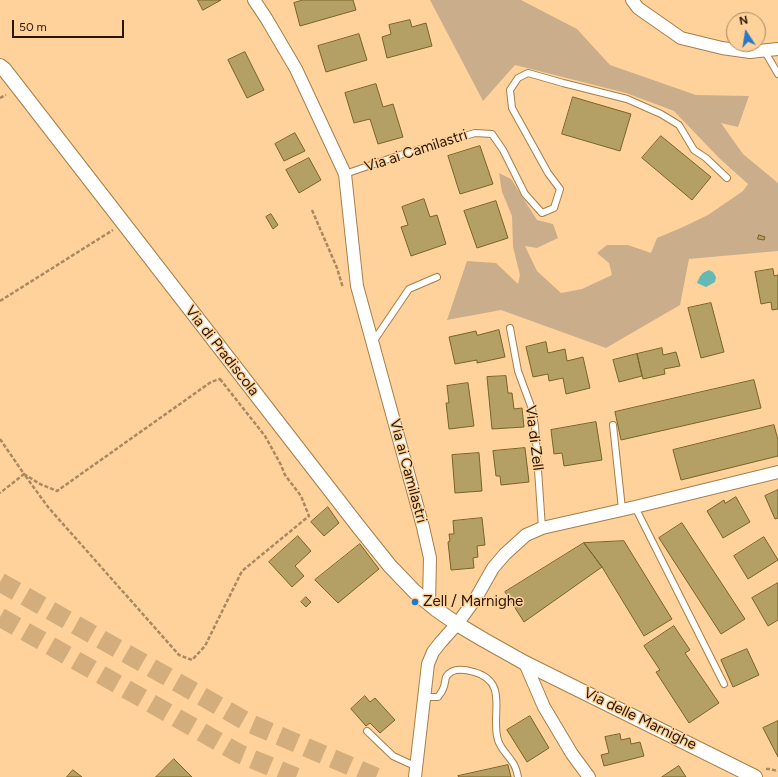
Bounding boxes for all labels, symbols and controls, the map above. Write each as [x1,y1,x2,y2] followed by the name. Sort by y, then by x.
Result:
[14,12,126,38] scale bar
[726,12,766,52] north arrow
[738,14,749,28] text: N
[19,20,47,34] text: 50 m
[362,126,470,176] street label: Via ai Camilastri
[181,302,263,400] street label: Via di Pradiscola
[521,404,547,472] street label: Via di Zell
[385,417,431,525] street label: Via ai Camilastri
[423,593,523,611] place label: Zell / Marnighe
[410,597,420,607] marker: Zell / Marnighe
[581,684,699,754] street label: Via delle Marnighe

